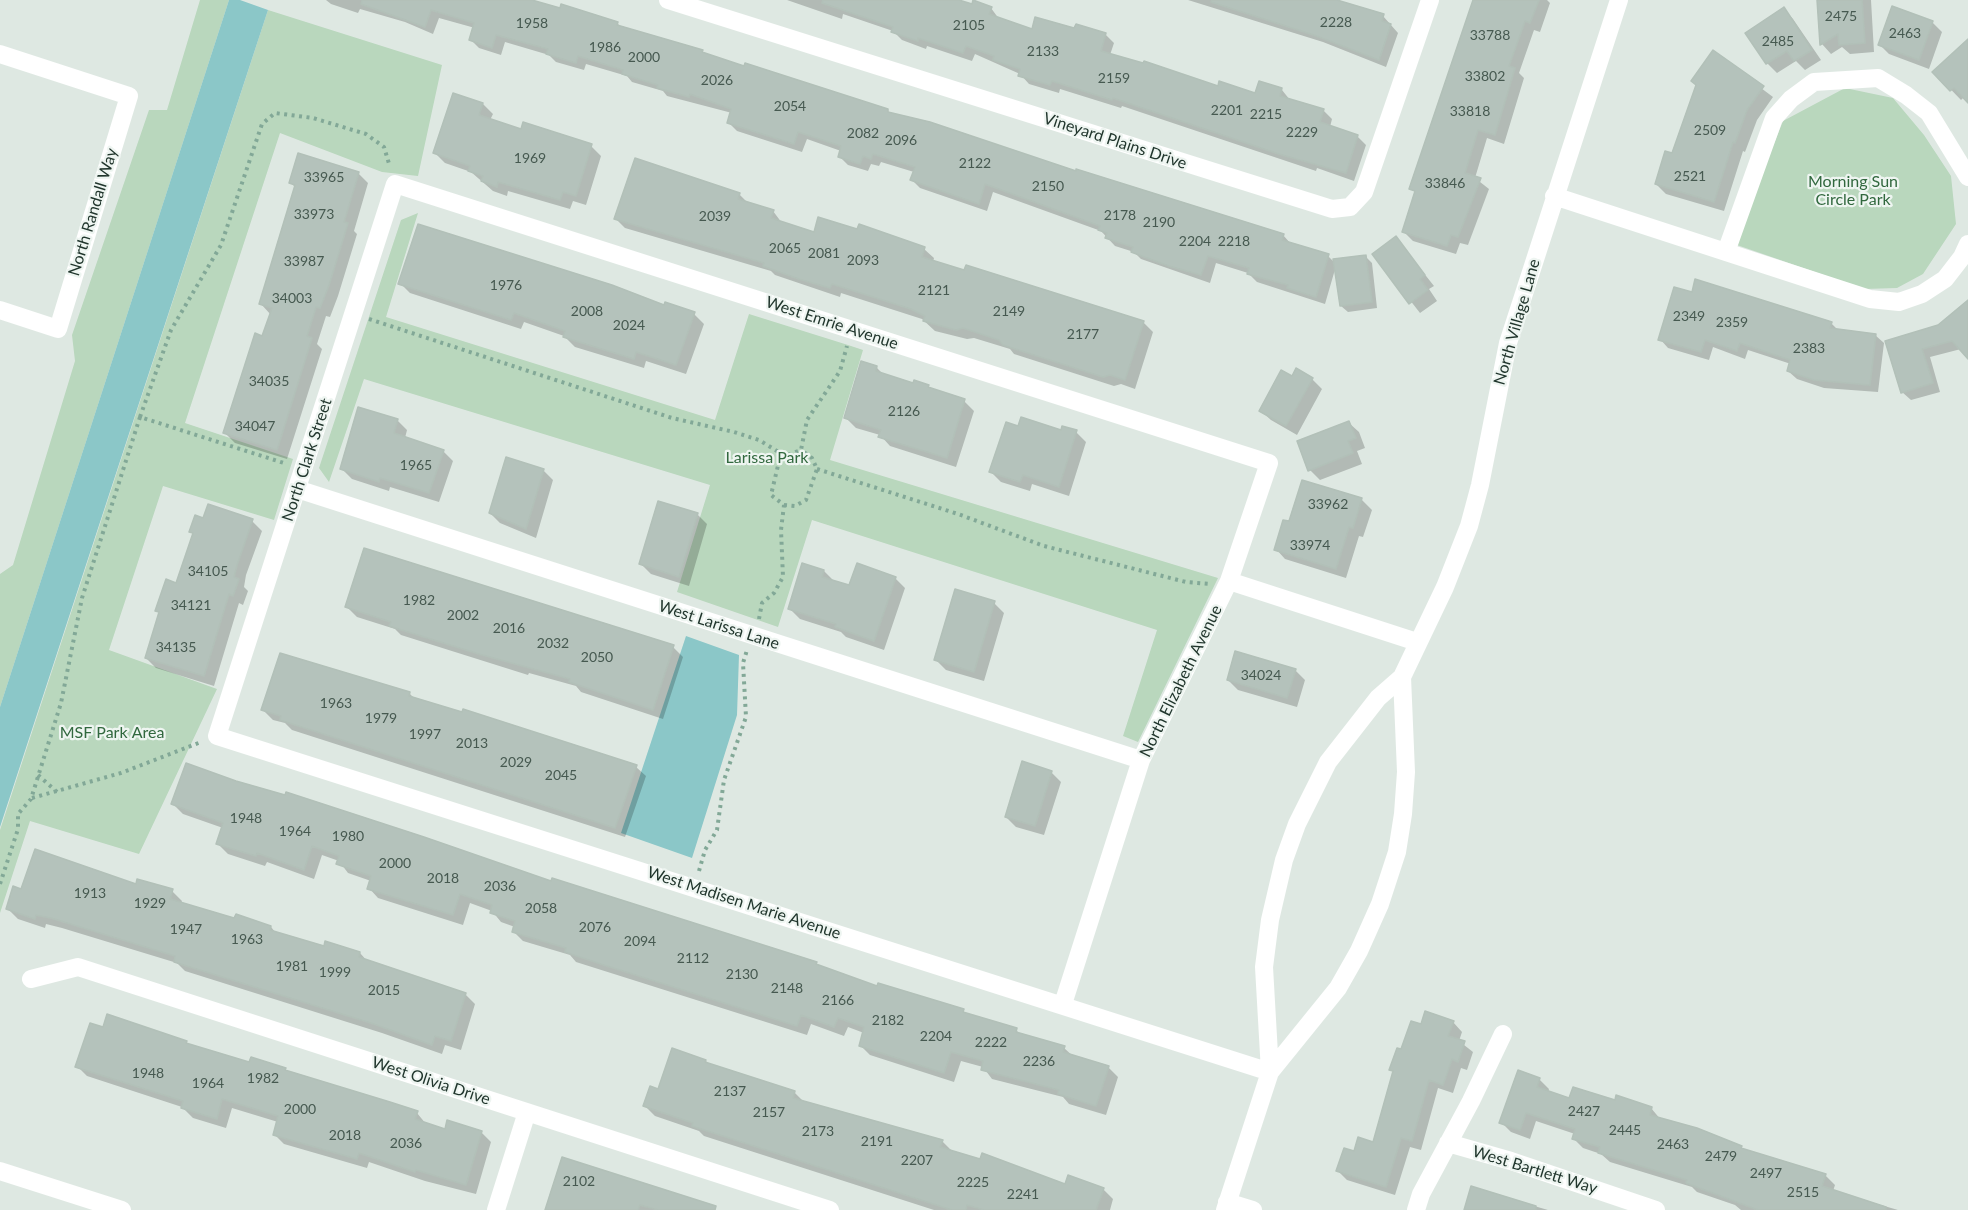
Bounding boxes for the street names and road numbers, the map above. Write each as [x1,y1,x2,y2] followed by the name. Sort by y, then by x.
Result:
[1041,109,1189,173] street label: Vineyard Plains Drive
[64,146,122,278] street label: North Randall Way
[1490,257,1544,387] street label: North Village Lane
[763,293,901,353] street label: West Emrie Avenue
[278,396,336,524] street label: North Clark Street
[656,596,782,654] street label: West Larissa Lane
[1136,602,1226,760] street label: North Elizabeth Avenue
[645,863,843,943] street label: West Madisen Marie Avenue
[369,1053,493,1109] street label: West Olivia Drive
[1470,1142,1600,1198] street label: West Bartlett Way

